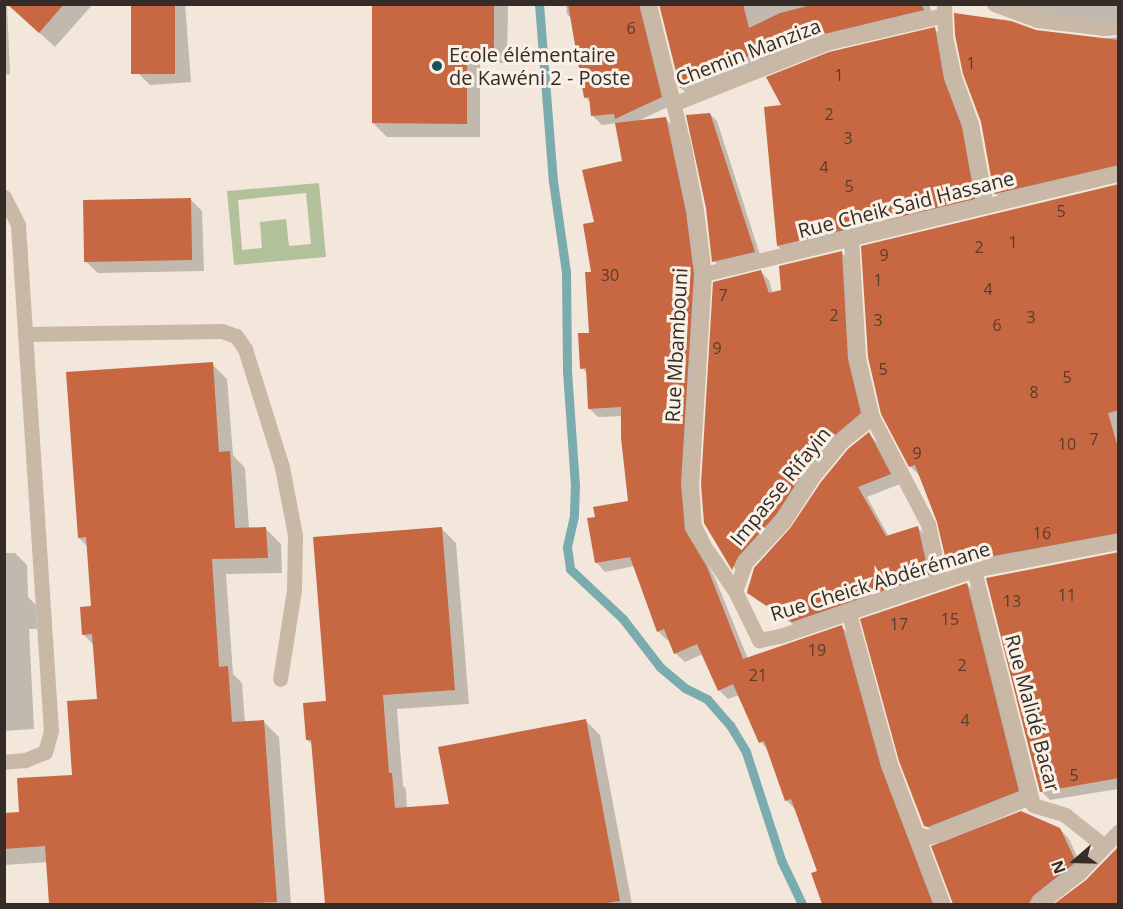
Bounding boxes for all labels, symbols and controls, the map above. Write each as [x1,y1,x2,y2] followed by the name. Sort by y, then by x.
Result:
[672,13,824,91] street label: Chemin Manziza
[626,18,636,38] house number: 6
[449,42,630,89] place label: Ecole élémentaire de Kawéni 2 - Poste
[966,53,976,73] house number: 1
[430,59,444,73] marker: Ecole élémentaire de Kawéni 2 - Poste
[834,65,844,85] house number: 1
[824,104,834,124] house number: 2
[843,128,853,148] house number: 3
[819,157,829,177] house number: 4
[795,166,1017,242] street label: Rue Cheik Said Hassane
[844,176,854,196] house number: 5
[1056,201,1066,221] house number: 5
[1008,232,1018,252] house number: 1
[974,237,984,257] house number: 2
[879,245,889,265] house number: 9
[601,265,619,285] house number: 30
[660,267,692,423] street label: Rue Mbambouni
[873,270,883,290] house number: 1
[983,279,993,299] house number: 4
[718,285,728,305] house number: 7
[829,305,839,325] house number: 2
[1026,307,1036,327] house number: 3
[873,310,883,330] house number: 3
[992,315,1002,335] house number: 6
[712,338,722,358] house number: 9
[878,359,888,379] house number: 5
[1062,367,1072,387] house number: 5
[1029,382,1039,402] house number: 8
[725,422,835,550] street label: Impasse Rifayin
[1089,429,1099,449] house number: 7
[1058,434,1076,454] house number: 10
[912,443,922,463] house number: 9
[1033,523,1051,543] house number: 16
[767,536,993,626] street label: Rue Cheick Abdérémane
[1058,585,1076,605] house number: 11
[1003,591,1021,611] house number: 13
[941,609,959,629] house number: 15
[890,614,908,634] house number: 17
[1000,632,1066,794] street label: Rue Malidé Bacar
[808,640,826,660] house number: 19
[957,655,967,675] house number: 2
[749,665,767,685] house number: 21
[960,710,970,730] house number: 4
[1069,765,1079,785] house number: 5
[1045,831,1105,891] north arrow
[1046,857,1071,877] text: N

